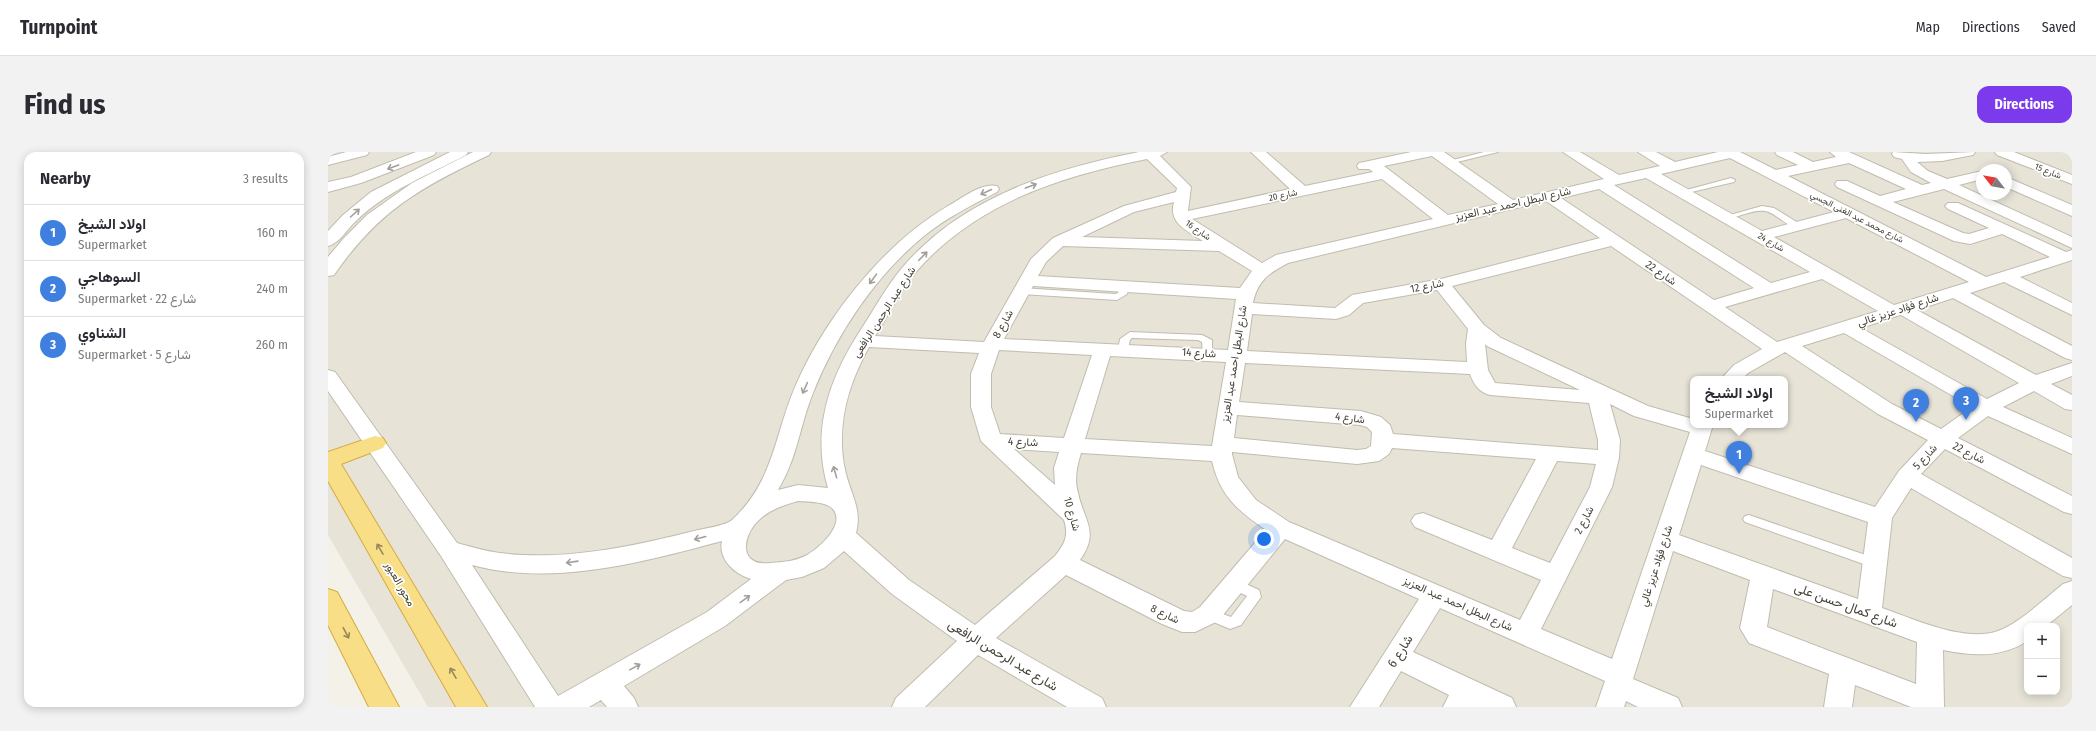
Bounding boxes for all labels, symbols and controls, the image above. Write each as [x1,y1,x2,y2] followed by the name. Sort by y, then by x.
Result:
[20,16,97,39] text: Turnpoint
[1916,19,1940,36] text: Map
[1962,19,2020,36] text: Directions
[2042,19,2076,36] text: Saved
[1977,86,2072,123] button: Directions
[24,88,106,121] text: Find us
[2033,161,2063,182] street label: شارع 15
[388,163,400,171] one-way arrow
[1976,164,2012,200] north arrow
[40,168,91,189] text: Nearby
[243,171,288,186] text: 3 results
[1024,181,1036,189] one-way arrow
[1453,184,1573,225] street label: شارع البطل احمد عبد العزيز
[1268,187,1298,204] street label: شارع 20
[981,189,993,196] one-way arrow
[1808,189,1905,247] street label: شارع محمد عبد الغنى الجسي
[350,208,360,218] one-way arrow
[78,215,146,233] text: اولاد الشيخ
[1183,218,1212,243] street label: شارع 16
[50,225,56,240] text: 1
[257,225,288,240] text: 160 m
[1756,231,1786,254] street label: شارع 24
[78,237,147,252] text: Supermarket
[918,251,927,261] one-way arrow
[1643,258,1679,289] street label: شارع 22
[850,264,919,361] street label: شارع عبد الرحمن الرافعى
[78,268,141,286] text: السوهاجي
[869,273,877,284] one-way arrow
[1409,276,1445,297] street label: شارع 12
[50,281,56,296] text: 2
[256,281,288,296] text: 240 m
[78,291,196,306] text: Supermarket · شارع 22
[1856,291,1941,332] street label: شارع فؤاد عزيز غالي
[1218,304,1251,425] street label: شارع البطل احمد عبد العزيز
[990,307,1017,341] street label: شارع 8
[78,324,126,342] text: الشناوي
[50,337,56,352] text: 3
[256,337,288,352] text: 260 m
[1181,346,1217,361] street label: شارع 14
[78,347,191,362] text: Supermarket · شارع 5
[1690,376,1788,428] popup
[801,382,808,394] one-way arrow
[1705,384,1773,402] text: اولاد الشيخ
[1953,387,1979,420] pin: 3
[1903,389,1929,422] pin: 2
[1705,406,1773,421] text: Supermarket
[1334,410,1366,427] street label: شارع 4
[1008,435,1039,450] street label: شارع 4
[1950,439,1988,468] street label: شارع 22
[1726,441,1752,474] pin: 1
[1910,441,1941,473] street label: شارع 5
[831,466,838,479] one-way arrow
[1060,496,1083,533] street label: شارع 10
[1571,504,1598,537] street label: شارع 2
[1637,523,1678,609] street label: شارع فؤاد عزيز غالي
[1254,529,1274,549] your location
[694,535,707,542] one-way arrow
[375,543,383,555] one-way arrow
[566,558,579,566] one-way arrow
[382,559,418,609] street label: محور العبور
[1400,574,1515,635] street label: شارع البطل احمد عبد العزيز
[1792,579,1900,633] street label: شارع كمال حسن على
[740,595,751,603] one-way arrow
[1148,602,1182,627] street label: شارع 8
[944,616,1061,695] street label: شارع عبد الرحمن الرافعى
[2024,623,2060,695] map controls
[2024,623,2060,659] button: +
[343,627,350,639] one-way arrow
[1384,632,1418,671] street label: شارع 6
[2024,659,2060,695] button: −
[628,663,640,671] one-way arrow
[448,667,456,679] one-way arrow

